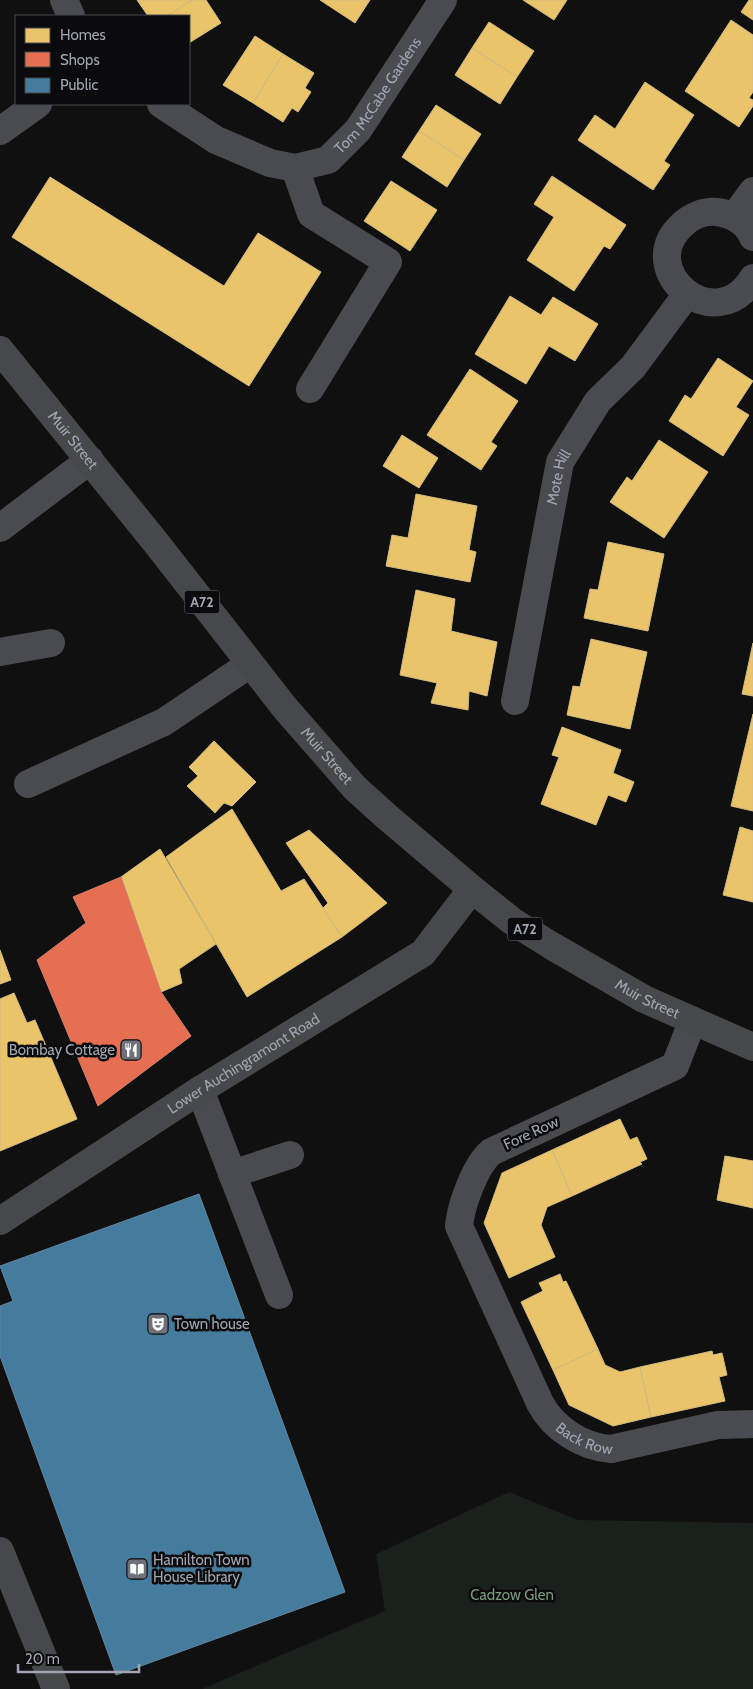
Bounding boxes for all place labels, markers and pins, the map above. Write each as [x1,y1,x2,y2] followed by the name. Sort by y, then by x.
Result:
[119,1038,143,1062] restaurant icon: Bombay Cottage
[9,1041,115,1059] place label: Bombay Cottage
[146,1312,170,1336] theatre icon: Town house
[174,1315,250,1333] place label: Town house
[153,1551,250,1586] place label: Hamilton Town House Library
[125,1557,149,1581] library icon: Hamilton Town House Library

